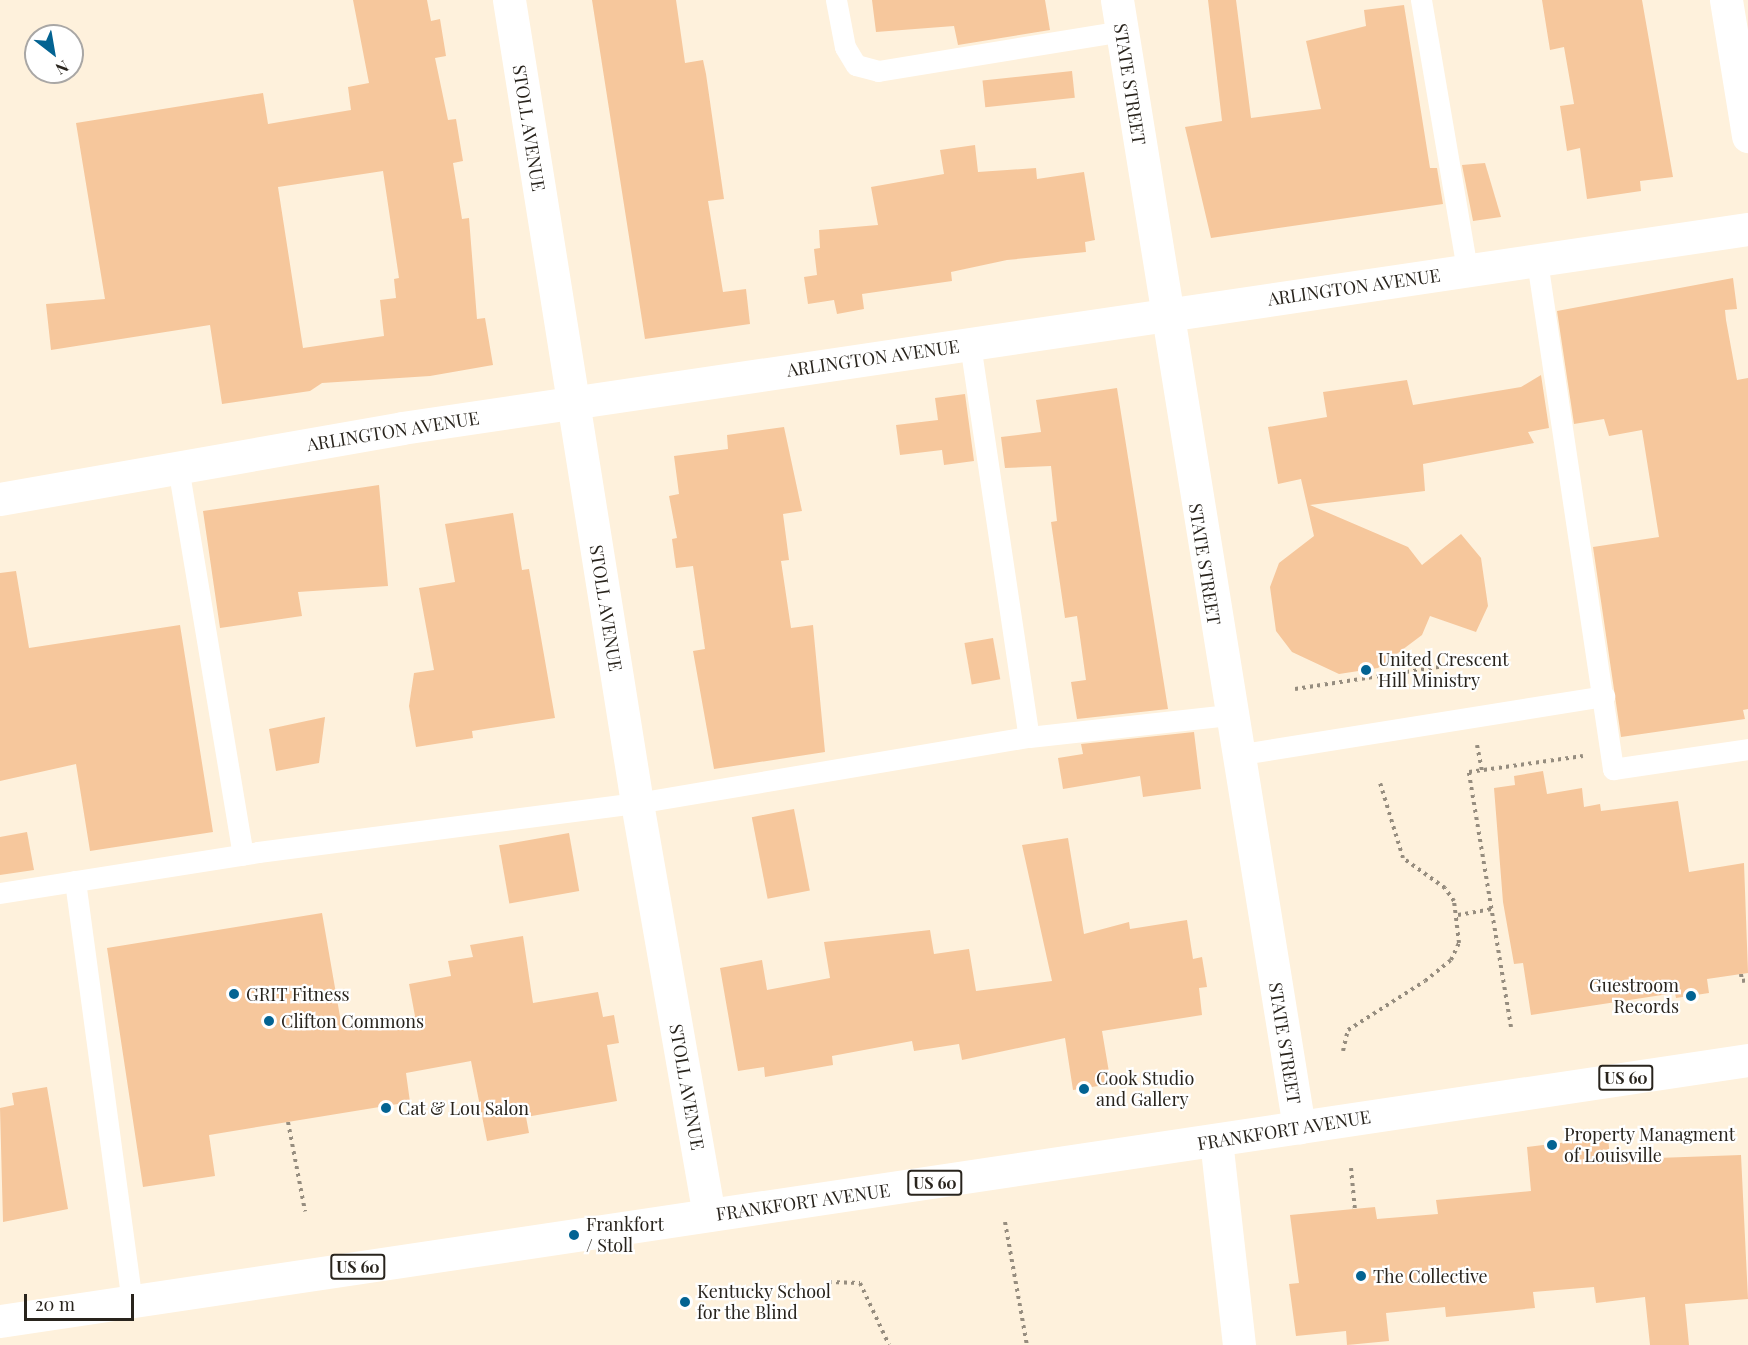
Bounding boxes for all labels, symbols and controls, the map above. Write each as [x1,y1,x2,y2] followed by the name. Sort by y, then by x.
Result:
[1110,22,1150,146] street label: STATE STREET
[24,24,84,84] north arrow
[52,56,73,80] text: N
[508,63,550,193] street label: STOLL AVENUE
[1266,264,1442,310] street label: ARLINGTON AVENUE
[785,335,961,381] street label: ARLINGTON AVENUE
[305,407,481,455] street label: ARLINGTON AVENUE
[1185,502,1225,626] street label: STATE STREET
[585,543,627,673] street label: STOLL AVENUE
[1378,649,1509,692] place label: United Crescent Hill Ministry
[1359,663,1373,677] marker: United Crescent Hill Ministry
[1589,975,1679,1018] place label: Guestroom Records
[1265,981,1305,1105] street label: STATE STREET
[246,983,350,1005] place label: GRIT Fitness
[227,987,241,1001] marker: GRIT Fitness
[1684,989,1698,1003] marker: Guestroom Records
[281,1010,424,1032] place label: Clifton Commons
[262,1014,276,1028] marker: Clifton Commons
[665,1022,709,1152] street label: STOLL AVENUE
[1598,1065,1654,1091] road number: US 60
[1096,1068,1194,1110] place label: Cook Studio and Gallery
[1077,1082,1091,1096] marker: Cook Studio and Gallery
[398,1097,529,1119] place label: Cat & Lou Salon
[379,1101,393,1115] marker: Cat & Lou Salon
[1195,1106,1373,1154] street label: FRANKFORT AVENUE
[1564,1124,1736,1166] place label: Property Managment of Louisville
[1545,1138,1559,1152] marker: Property Managment of Louisville
[906,1170,964,1196] road number: US 60
[714,1179,892,1225] street label: FRANKFORT AVENUE
[586,1214,664,1256] place label: Frankfort / Stoll
[567,1228,581,1242] marker: Frankfort / Stoll
[330,1254,386,1280] road number: US 60
[1373,1265,1488,1287] place label: The Collective
[1354,1269,1368,1283] marker: The Collective
[697,1281,831,1324] place label: Kentucky School for the Blind
[27,1282,136,1320] scale bar
[35,1292,75,1316] text: 20 m
[678,1295,692,1309] marker: Kentucky School for the Blind

